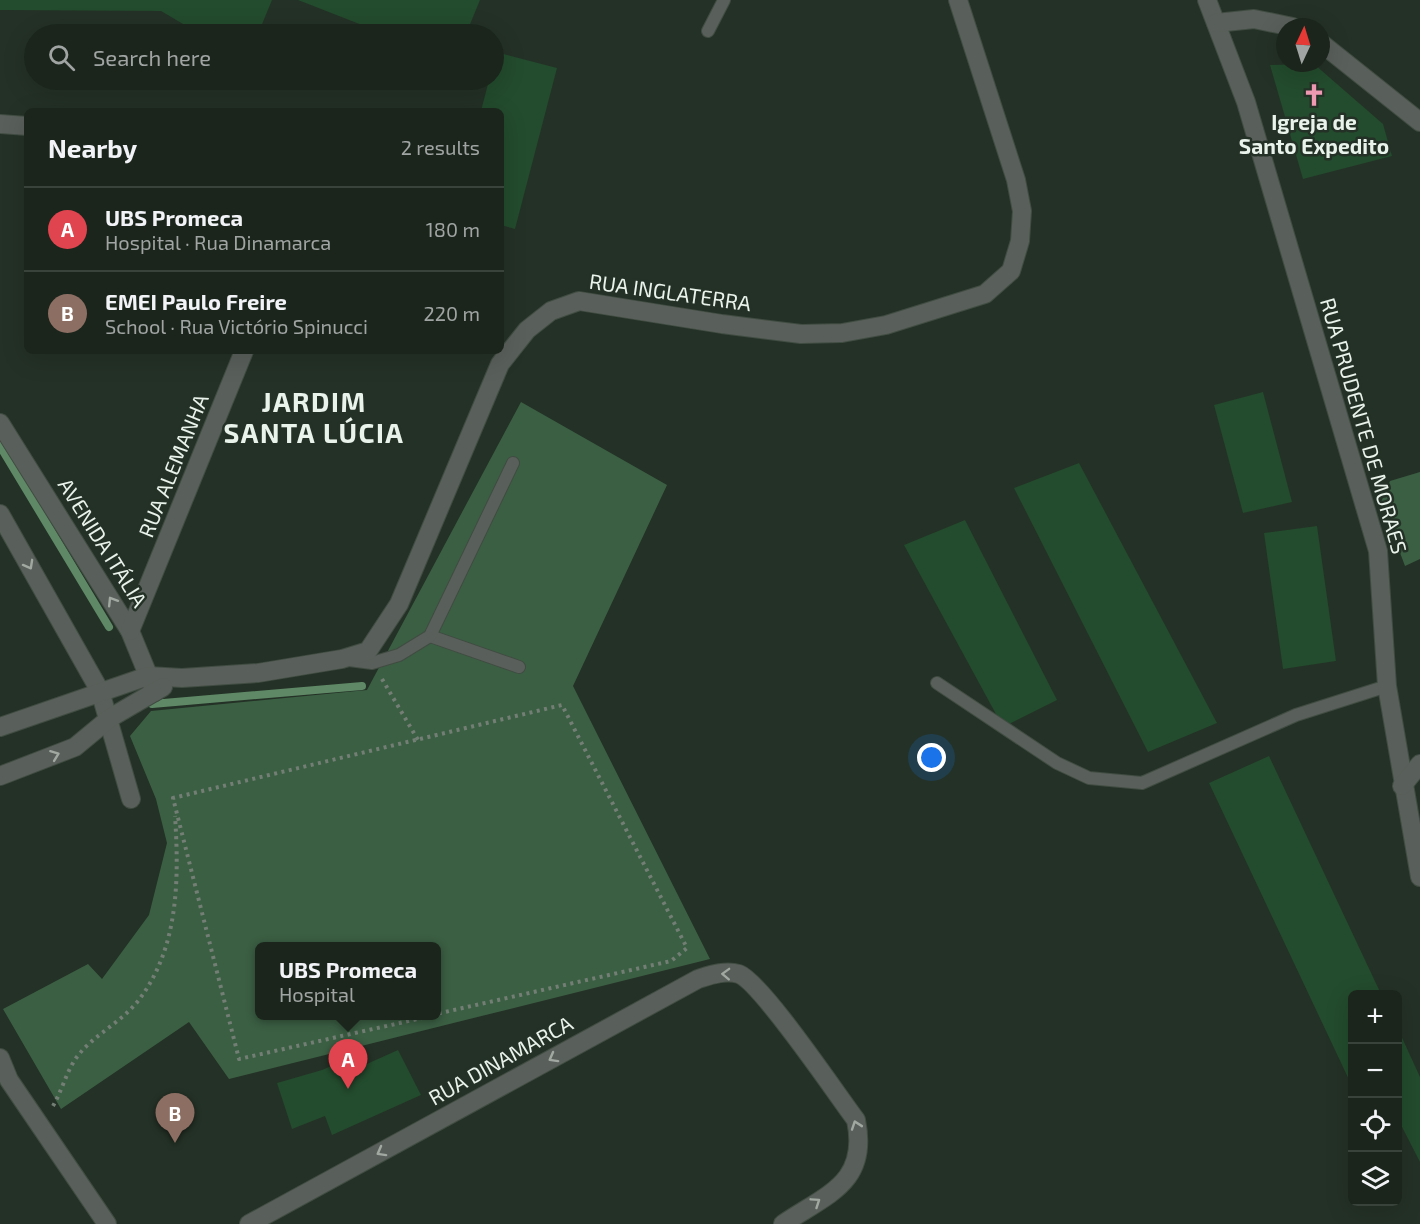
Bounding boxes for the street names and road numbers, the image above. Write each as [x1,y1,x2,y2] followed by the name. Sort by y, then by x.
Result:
[588,268,753,315] street label: RUA INGLATERRA
[1316,295,1413,556] street label: RUA PRUDENTE DE MORAES
[132,390,213,541] street label: RUA ALEMANHA
[54,473,153,611] street label: AVENIDA ITÁLIA
[424,1010,577,1110] street label: RUA DINAMARCA

